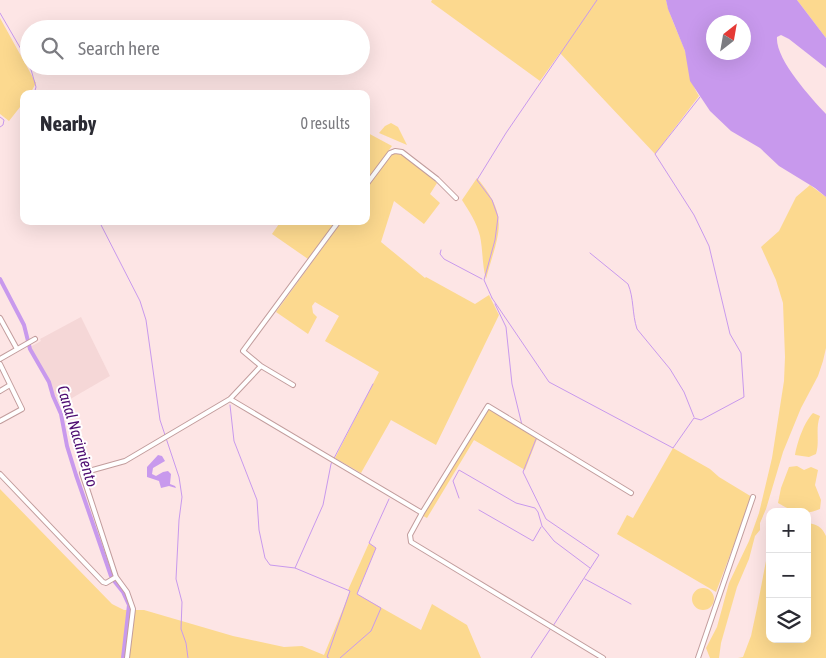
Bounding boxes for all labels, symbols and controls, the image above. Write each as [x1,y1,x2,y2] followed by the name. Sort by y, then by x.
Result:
[706,15,751,60] north arrow
[20,20,370,75] search box
[38,34,66,62] icon: search
[78,37,160,59] text: Search here
[40,111,96,135] text: Nearby
[300,114,350,132] text: 0 results
[54,383,102,489] water label: Canal Nacimiento
[766,508,811,643] map controls
[766,508,811,553] button: +
[766,553,811,598] button: −
[766,598,811,643] button: layers

